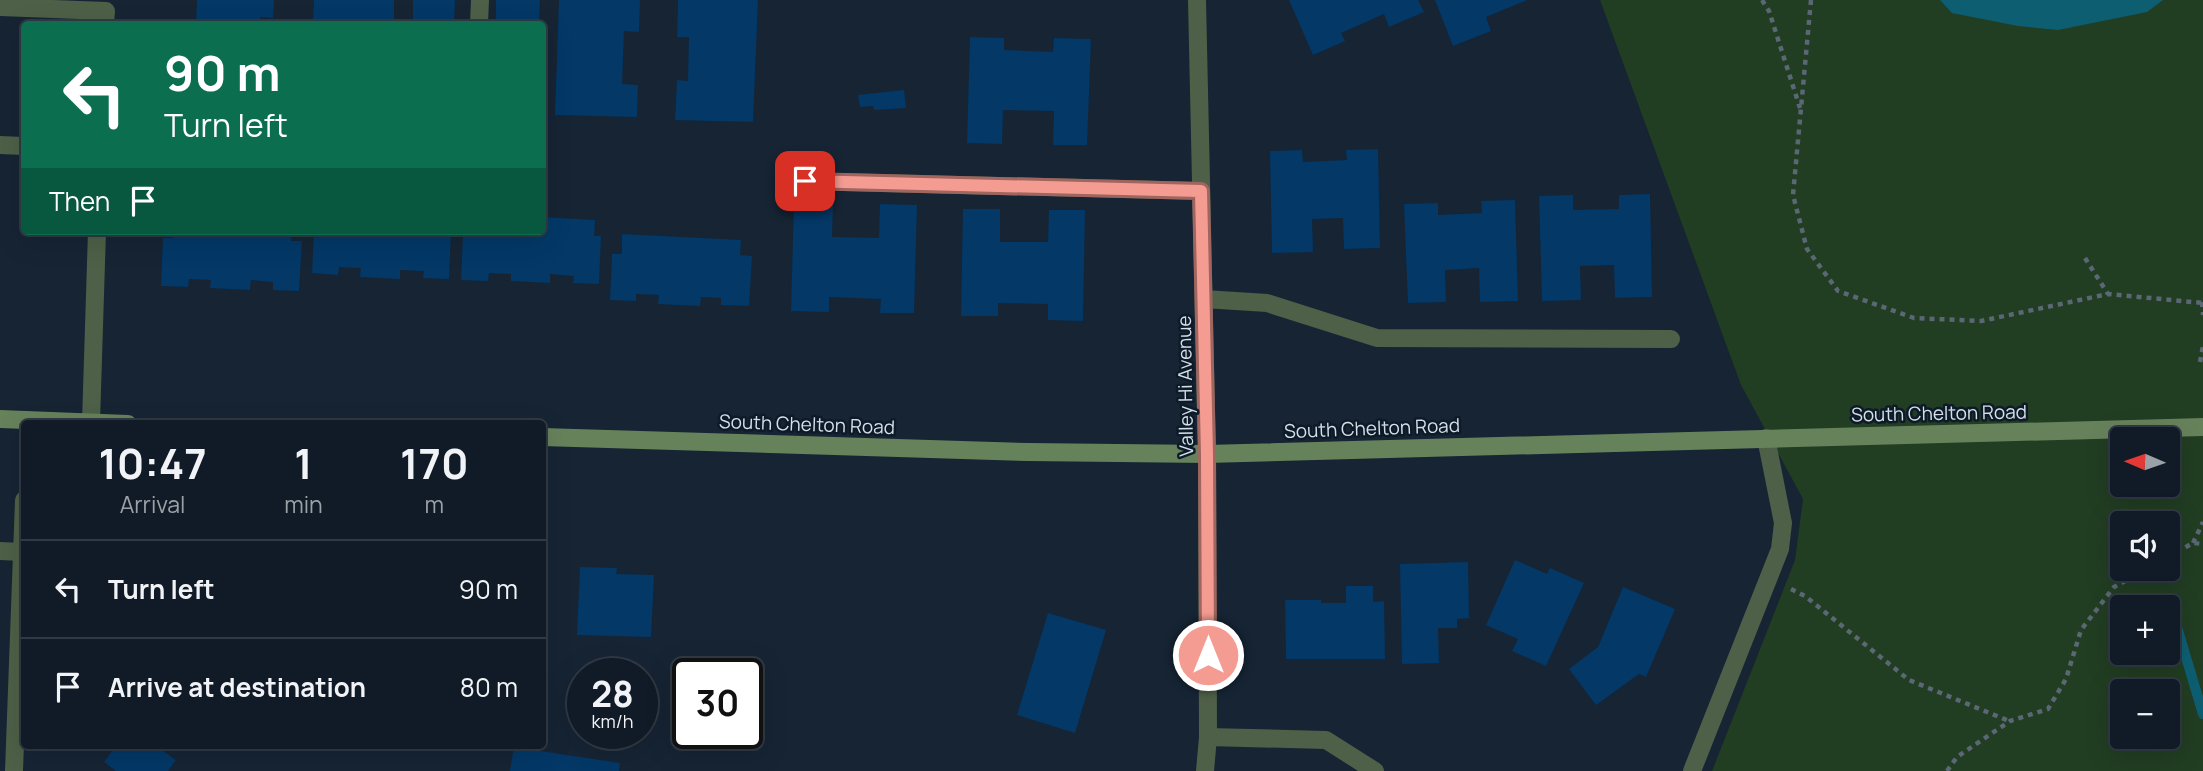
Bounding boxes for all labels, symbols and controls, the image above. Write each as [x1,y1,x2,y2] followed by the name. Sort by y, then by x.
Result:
[164,39,281,106] text: 90 m
[49,49,140,140] icon: left
[164,103,288,147] text: Turn left
[775,151,835,211] pin
[786,162,824,200] icon: arrive
[124,182,162,220] icon: arrive
[49,183,110,219] text: Then
[1171,315,1199,457] street label: Valley Hi Avenue
[1851,398,2027,428] street label: South Chelton Road
[719,408,895,440] street label: South Chelton Road
[1284,412,1460,444] street label: South Chelton Road
[2110,427,2180,497] north arrow
[2110,427,2180,749] map controls
[98,434,207,492] text: 10:47
[294,434,313,492] text: 1
[400,434,469,492] text: 170
[120,488,185,520] text: Arrival
[284,488,323,520] text: min
[425,488,444,520] text: m
[2110,511,2180,581] button: sound
[49,570,87,608] icon: left
[108,571,215,607] text: Turn left
[459,571,518,607] text: 90 m
[2110,595,2180,665] button: +
[1171,618,1245,692] position arrow
[672,658,763,749] speed limit sign: 30
[49,668,87,706] icon: arrive
[108,669,366,705] text: Arrive at destination
[460,669,518,705] text: 80 m
[591,670,634,718] text: 28
[2110,679,2180,749] button: −
[592,709,633,733] text: km/h

